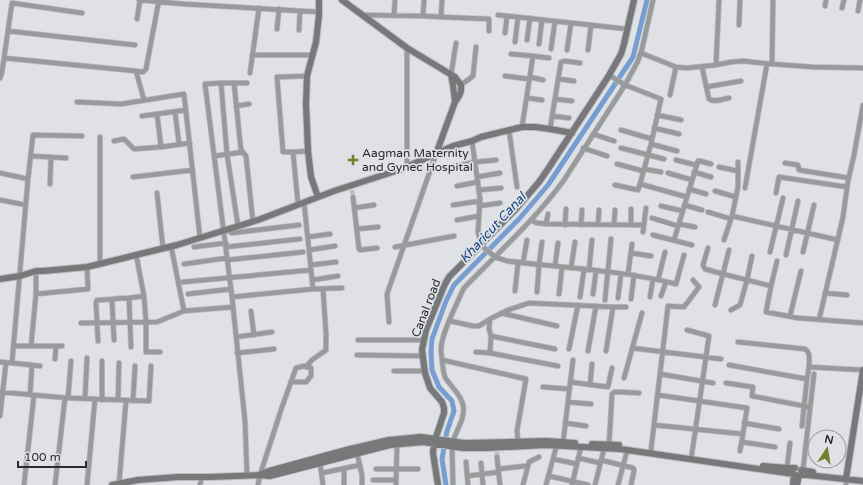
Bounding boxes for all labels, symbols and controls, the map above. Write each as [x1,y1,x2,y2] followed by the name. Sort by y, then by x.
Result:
[362,146,473,174] place label: Aagman Maternity and Gynec Hospital
[347,154,359,166] marker: Aagman Maternity and Gynec Hospital
[456,188,531,266] water label: Kharicut Canal
[408,277,444,339] street label: Canal road
[807,429,847,469] north arrow
[823,432,835,447] text: N
[18,443,86,469] scale bar
[24,450,61,464] text: 100 m

